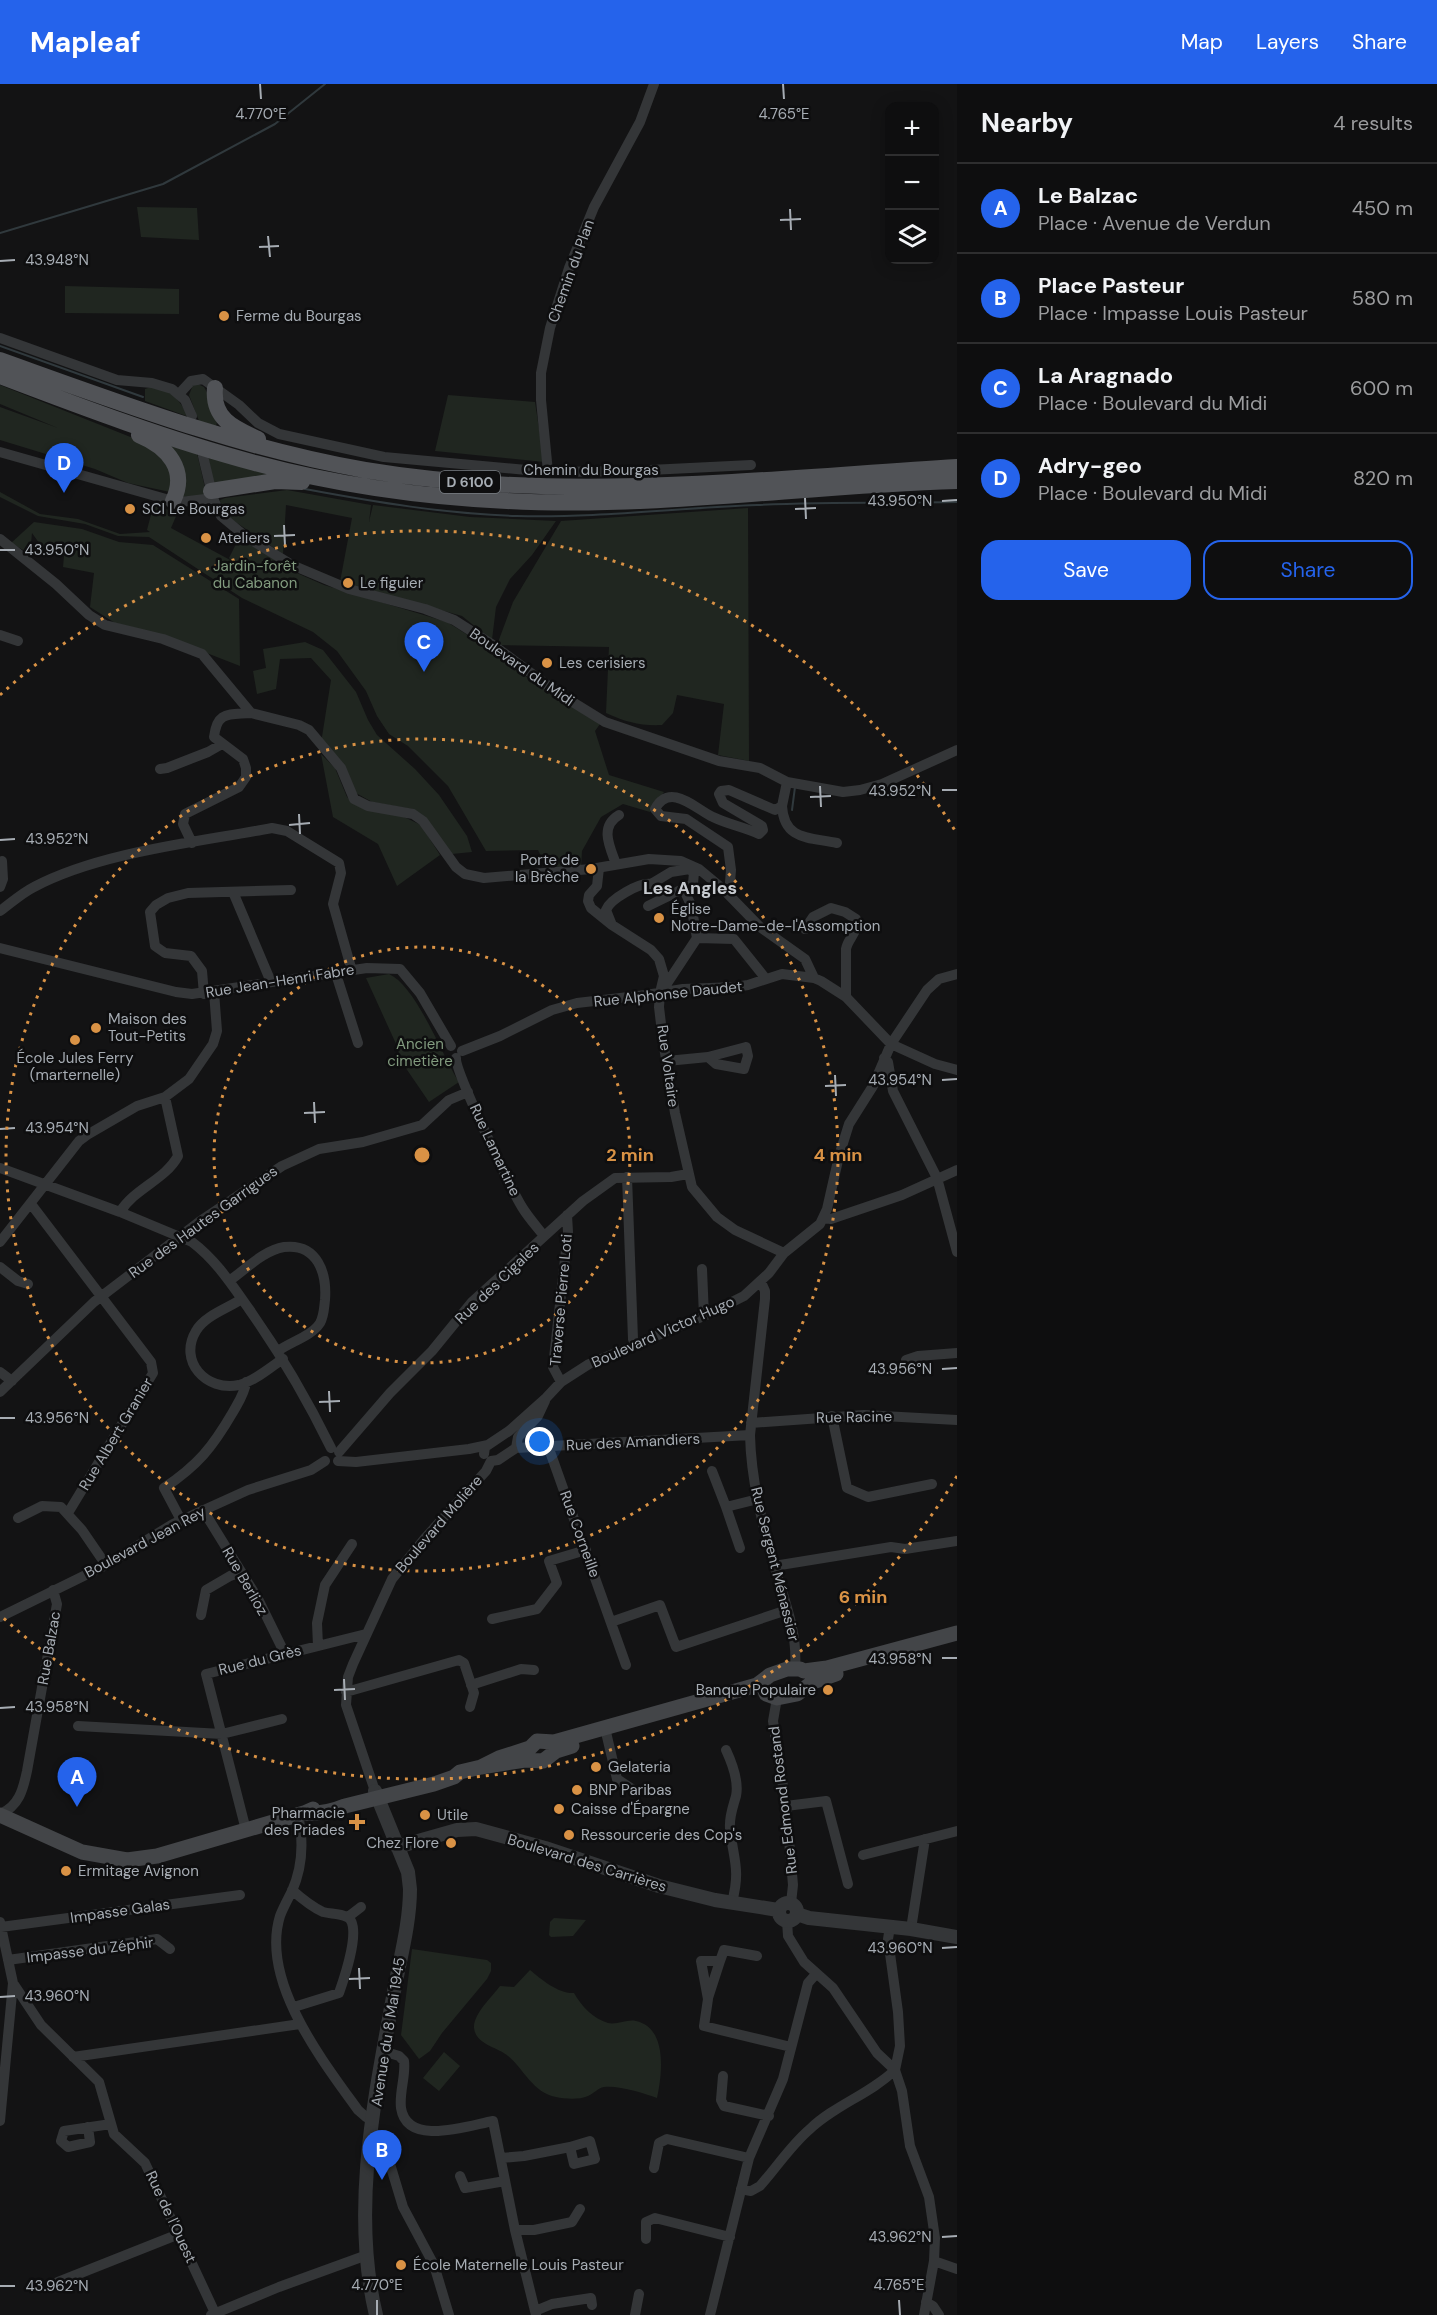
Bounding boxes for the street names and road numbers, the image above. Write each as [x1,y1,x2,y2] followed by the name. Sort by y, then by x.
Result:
[543,217,599,325] street label: Chemin du Plan
[523,460,659,480] street label: Chemin du Bourgas
[440,471,500,493] road number: D 6100
[466,623,578,711] street label: Boulevard du Midi
[204,959,356,1003] street label: Rue Jean-Henri Fabre
[593,976,744,1012] street label: Rue Alphonse Daudet
[652,1024,684,1108] street label: Rue Voltaire
[465,1101,525,1199] street label: Rue Lamartine
[125,1161,281,1283] street label: Rue des Hautes Garrigues
[545,1233,577,1367] street label: Traverse Pierre Loti
[451,1238,543,1328] street label: Rue des Cigales
[588,1291,738,1373] street label: Boulevard Victor Hugo
[74,1374,158,1494] street label: Rue Albert Granier
[816,1406,892,1428] street label: Rue Racine
[565,1429,701,1455] street label: Rue des Amandiers
[391,1471,487,1577] street label: Boulevard Molière
[746,1485,804,1644] street label: Rue Sergent Ménassier
[555,1488,605,1580] street label: Rue Corneille
[81,1501,210,1582] street label: Boulevard Jean Rey
[217,1543,273,1619] street label: Rue Berlioz
[33,1610,65,1686] street label: Rue Balzac
[216,1640,304,1680] street label: Rue du Grès
[764,1725,802,1875] street label: Rue Edmond Rostand
[505,1829,669,1897] street label: Boulevard des Carrières
[69,1894,171,1928] street label: Impasse Galas
[25,1932,155,1968] street label: Impasse du Zéphir
[366,1956,410,2108] street label: Avenue du 8 Mai 1945
[141,2168,201,2266] street label: Rue de l'Ouest

